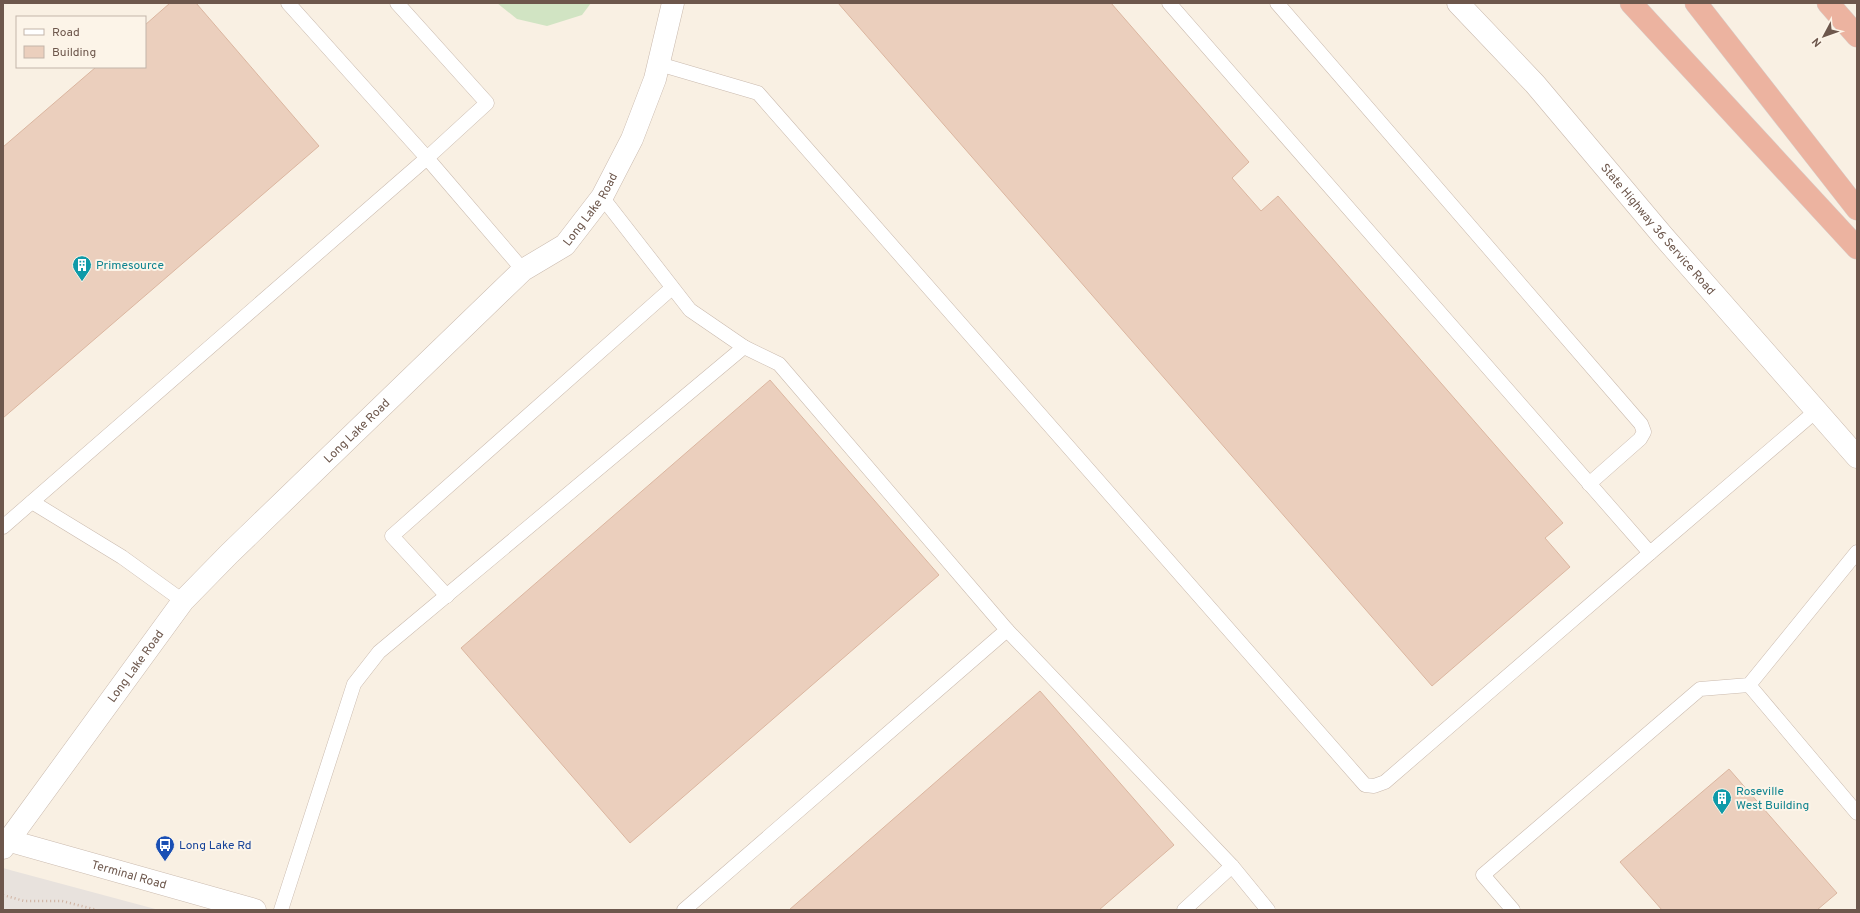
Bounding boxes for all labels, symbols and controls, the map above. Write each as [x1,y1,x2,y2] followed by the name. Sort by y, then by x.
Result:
[16,16,146,68] legend
[1804,16,1844,56] north arrow
[52,25,80,41] text: Road
[1809,34,1825,49] text: N
[52,45,96,61] text: Building
[1596,161,1718,299] street label: State Highway 36 Service Road
[560,170,622,250] street label: Long Lake Road
[71,254,93,282] building icon: Primesource
[96,258,164,274] place label: Primesource
[321,396,394,467] street label: Long Lake Road
[105,627,168,706] street label: Long Lake Road
[1736,784,1809,814] place label: Roseville West Building
[1711,787,1733,815] building icon: Roseville West Building
[154,834,176,862] bus stop icon: Long Lake Rd
[179,838,252,854] place label: Long Lake Rd
[89,857,168,894] street label: Terminal Road

